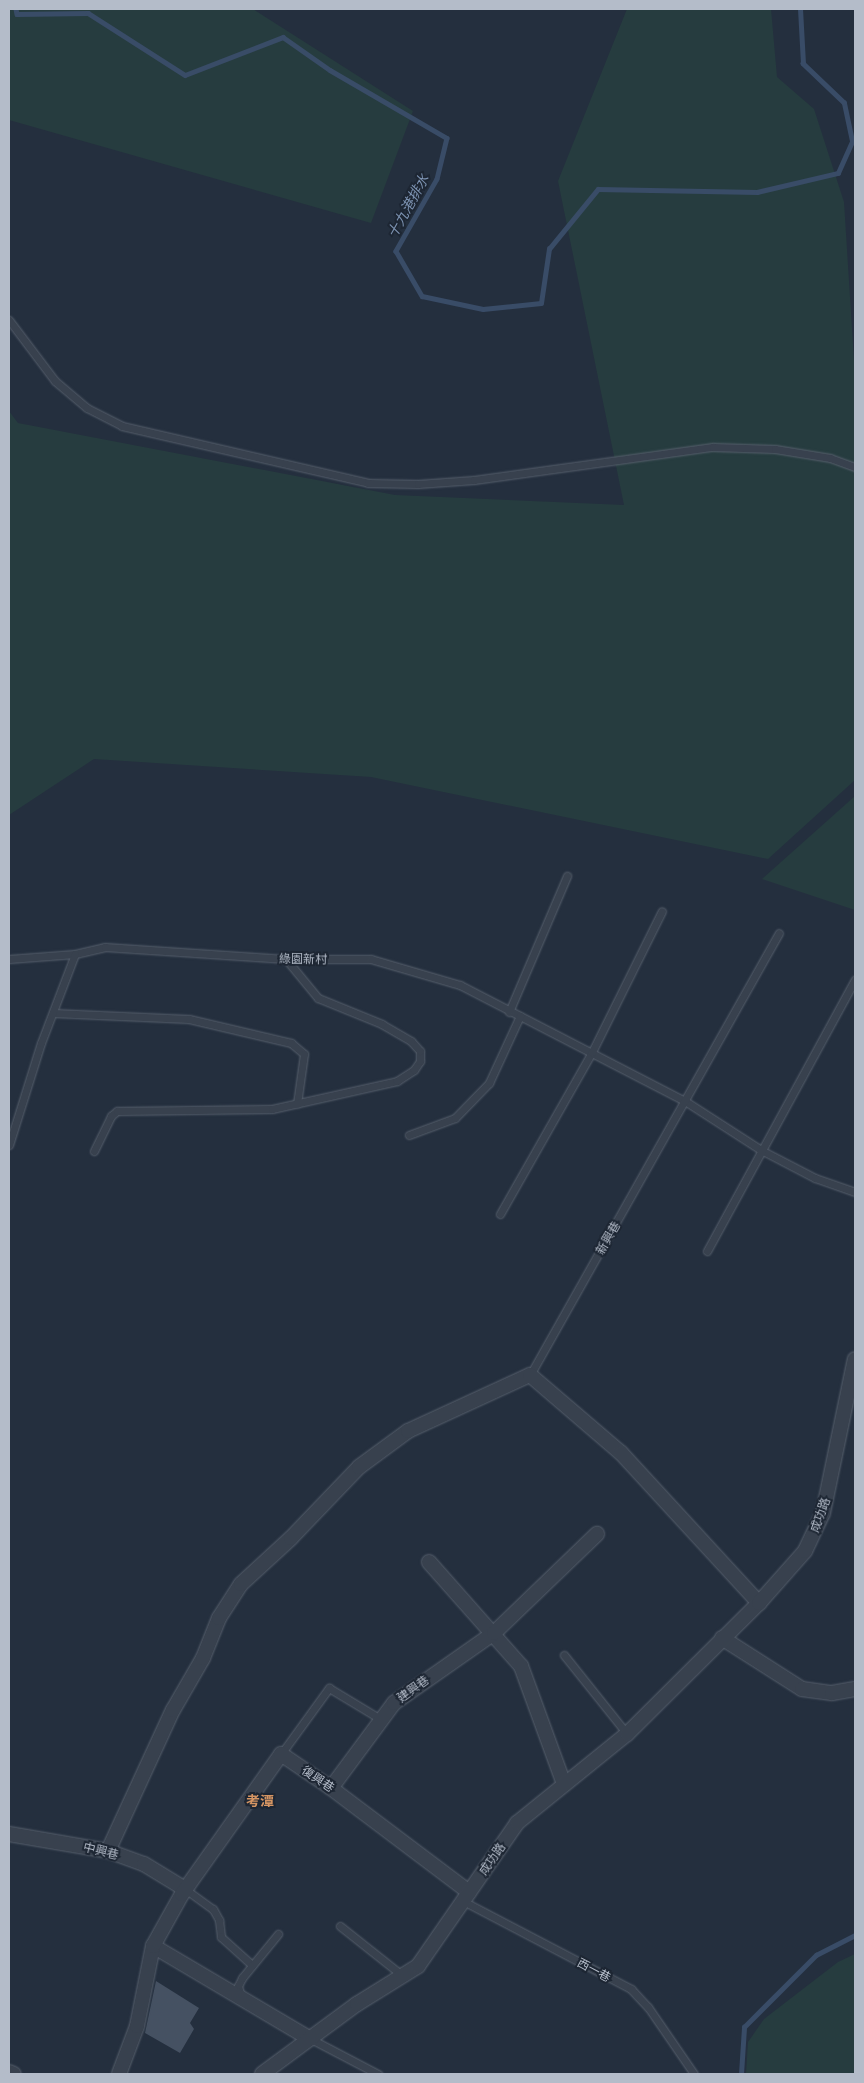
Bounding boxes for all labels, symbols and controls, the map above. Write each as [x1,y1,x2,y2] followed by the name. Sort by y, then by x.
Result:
[384,171,432,241] water label: 十九港排水
[279,951,327,967] street label: 綠園新村
[593,1219,623,1257] street label: 新興巷
[807,1496,833,1534] street label: 成功路
[394,1673,432,1705] street label: 建興巷
[299,1763,337,1795] street label: 復興巷
[246,1793,274,1809] district label: 考潭
[82,1840,120,1862] street label: 中興巷
[476,1840,508,1878] street label: 成功路
[575,1955,613,1985] street label: 西一巷

